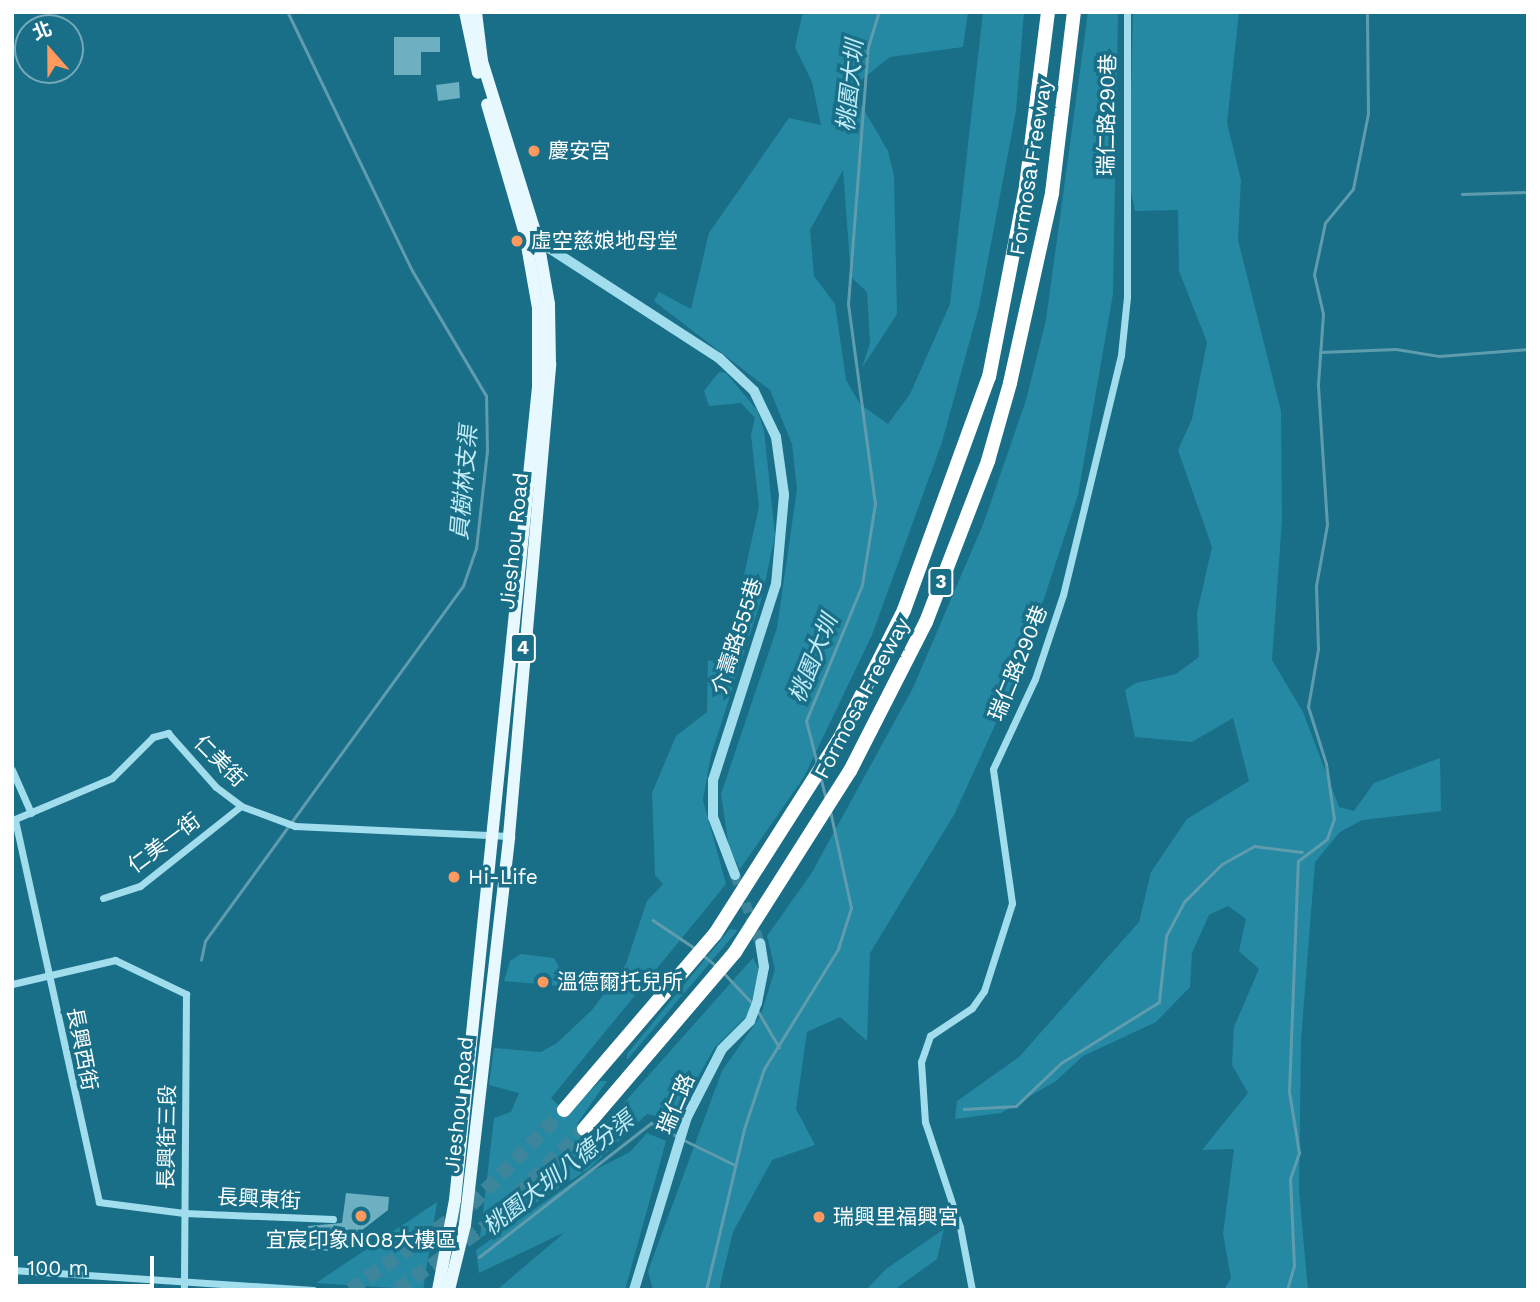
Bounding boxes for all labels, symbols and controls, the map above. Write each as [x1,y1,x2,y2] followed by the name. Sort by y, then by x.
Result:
[14,14,84,84] north arrow
[29,17,55,45] text: 北
[832,39,870,133] water label: 桃園大圳
[1093,54,1121,176] street label: 瑞仁路290巷
[1005,77,1057,257] street label: Formosa Freeway
[548,138,611,164] place label: 慶安宮
[526,143,542,159] marker: 慶安宮
[531,228,678,254] place label: 虛空慈娘地母堂
[509,233,525,249] marker: 虛空慈娘地母堂
[446,425,484,541] water label: 員樹林支渠
[494,471,534,611] street label: Jieshou Road
[927,566,955,597] road number: 3
[706,575,768,697] street label: 介壽路555巷
[983,602,1053,724] street label: 瑞仁路290巷
[784,611,844,707] water label: 桃園大圳
[809,613,915,783] street label: Formosa Freeway
[509,632,537,664] road number: 4
[189,730,251,792] street label: 仁美街
[123,808,205,878] street label: 仁美一街
[468,864,538,890] place label: Hi-Life
[446,869,462,885] marker: Hi-Life
[557,969,683,995] place label: 溫德爾托兒所
[535,974,551,990] marker: 溫德爾托兒所
[62,1005,102,1093] street label: 長興西街
[439,1035,479,1175] street label: Jieshou Road
[652,1070,700,1138] street label: 瑞仁路
[153,1084,181,1190] street label: 長興街三段
[478,1106,640,1242] water label: 桃園大圳八德分渠
[216,1184,302,1214] street label: 長興東街
[833,1204,959,1230] place label: 瑞興里福興宮
[353,1208,369,1224] marker: 宜宸印象NO8大樓區
[811,1209,827,1225] marker: 瑞興里福興宮
[265,1227,457,1253] place label: 宜宸印象NO8大樓區
[18,1242,158,1286] scale bar
[27,1255,89,1280] text: 100 m

